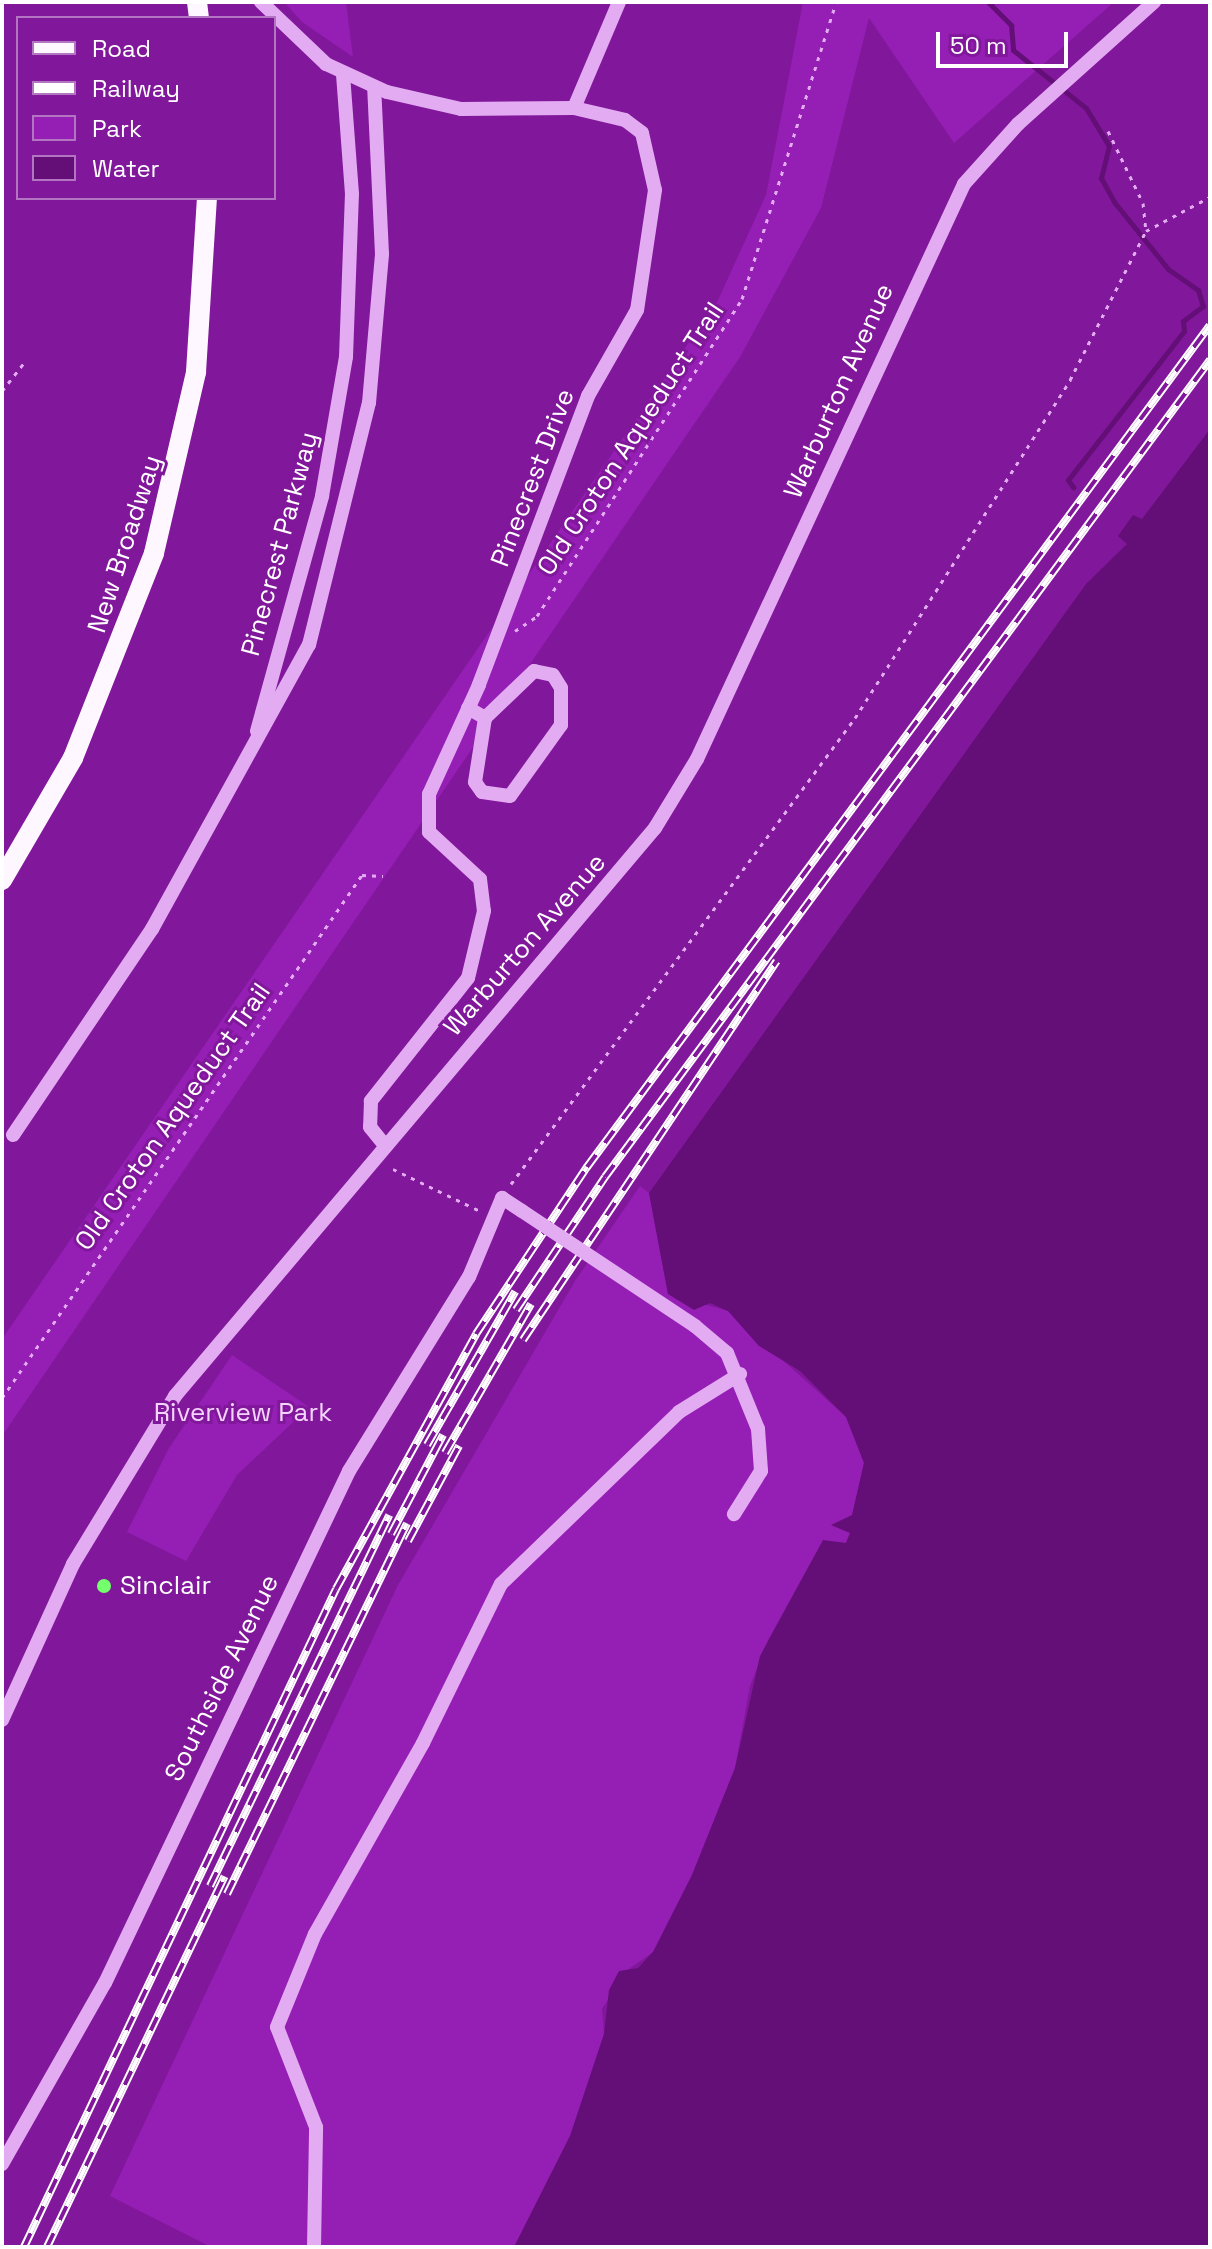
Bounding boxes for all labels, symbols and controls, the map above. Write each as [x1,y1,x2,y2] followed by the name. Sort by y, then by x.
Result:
[16,16,276,200] legend
[940,16,1072,66] scale bar
[950,30,1007,61] text: 50 m
[92,33,151,64] text: Road
[92,73,180,104] text: Railway
[92,113,142,144] text: Park
[92,153,160,184] text: Water
[778,279,900,503] street label: Warburton Avenue
[531,296,731,582] street label: Old Croton Aqueduct Trail
[485,385,581,571] street label: Pinecrest Drive
[235,428,325,660] street label: Pinecrest Parkway
[82,451,168,637] street label: New Broadway
[437,847,613,1043] street label: Warburton Avenue
[68,977,278,1257] street label: Old Croton Aqueduct Trail
[154,1397,332,1429] park label: Riverview Park
[158,1569,286,1787] street label: Southside Avenue
[120,1570,211,1602] place label: Sinclair
[95,1577,113,1595] marker: Sinclair

